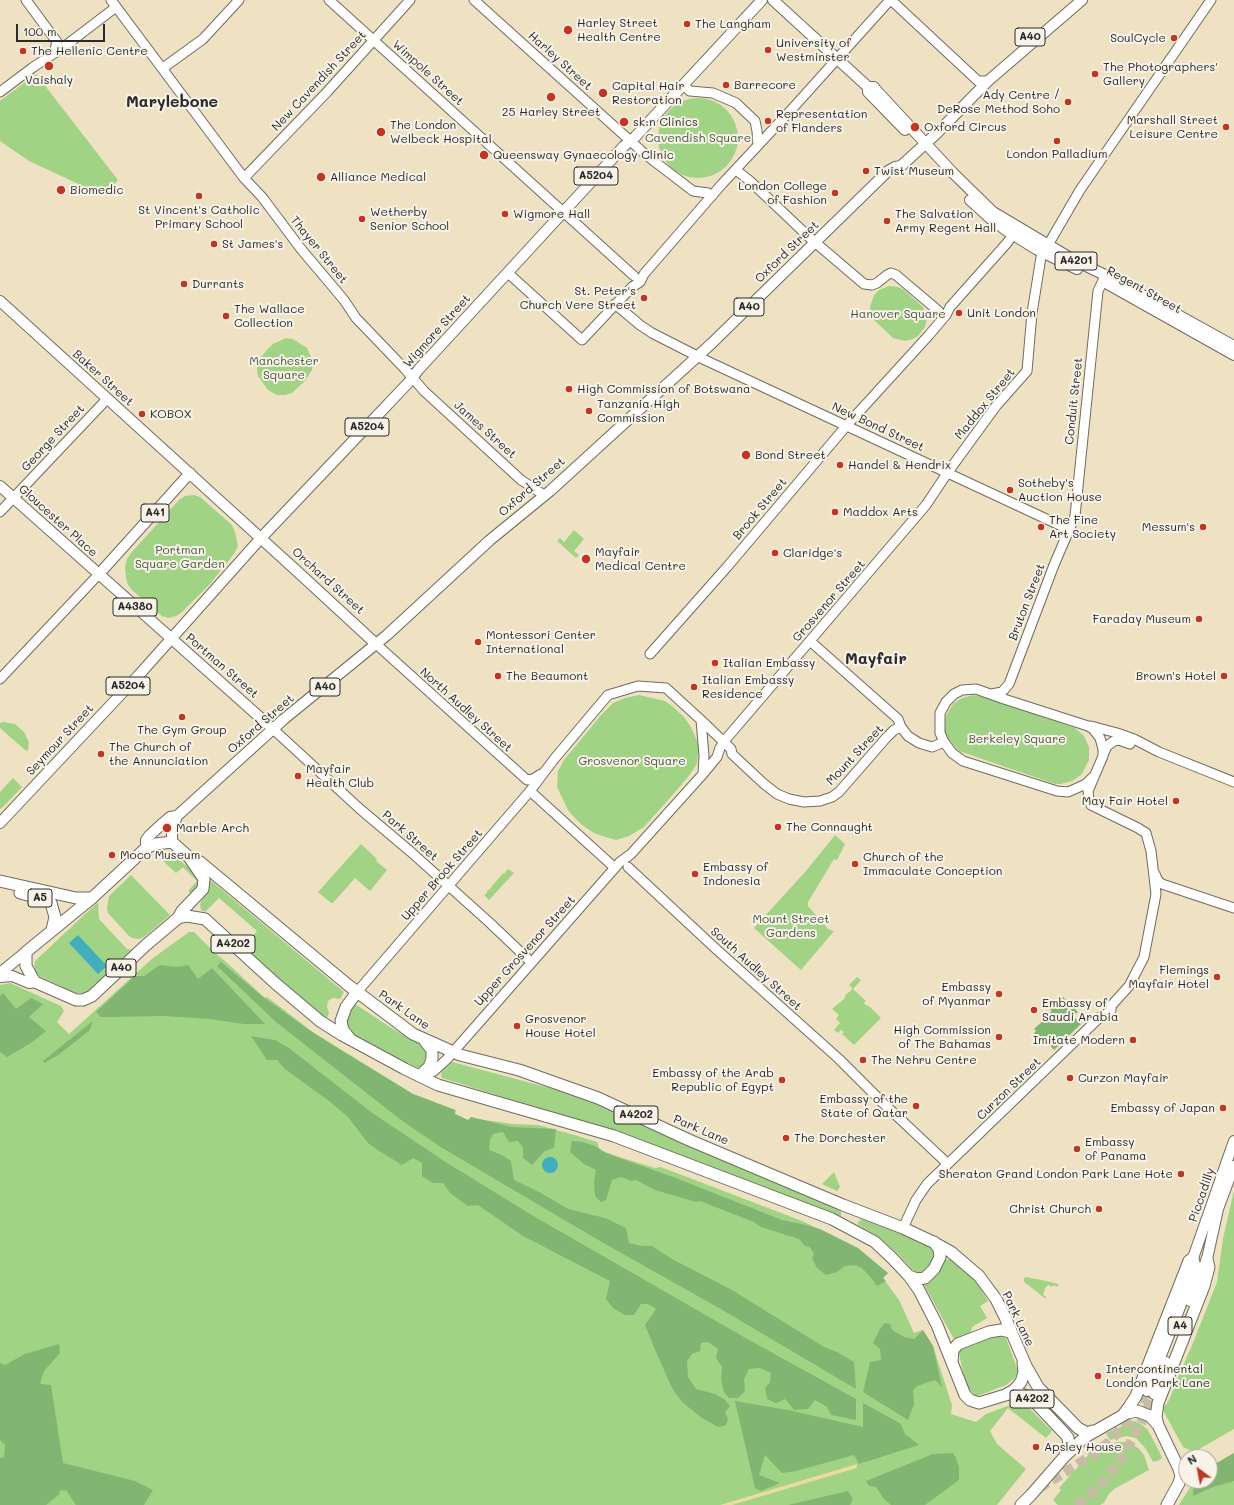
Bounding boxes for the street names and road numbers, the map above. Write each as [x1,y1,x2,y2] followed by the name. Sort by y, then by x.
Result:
[269,28,369,134] street label: New Cavendish Street
[1015,28,1045,46] road number: A40
[525,29,595,93] street label: Harley Street
[389,37,467,109] street label: Wimpole Street
[574,167,618,185] road number: A5204
[287,213,351,287] street label: Thayer Street
[752,218,822,286] street label: Oxford Street
[1055,252,1097,270] road number: A4201
[1104,263,1184,317] street label: Regent Street
[400,292,474,370] street label: Wigmore Street
[734,298,764,316] road number: A40
[70,347,136,409] street label: Baker Street
[1062,357,1086,445] street label: Conduit Street
[952,365,1018,443] street label: Maddox Street
[451,398,519,462] street label: James Street
[830,399,926,455] street label: New Bond Street
[18,402,88,474] street label: George Street
[345,418,389,436] road number: A5204
[496,454,568,520] street label: Oxford Street
[730,475,790,543] street label: Brook Street
[16,482,100,560] street label: Gloucester Place
[141,504,169,522] road number: A41
[289,545,367,617] street label: Orchard Street
[790,557,868,645] street label: Grosvenor Street
[1006,562,1048,642] street label: Bruton Street
[113,598,157,616] road number: A4380
[183,631,261,701] street label: Portman Street
[417,665,515,755] street label: North Audley Street
[106,677,150,695] road number: A5204
[310,678,340,696] road number: A40
[225,691,297,757] street label: Oxford Street
[23,702,97,778] street label: Seymour Street
[823,722,887,788] street label: Mount Street
[379,808,441,864] street label: Park Street
[398,826,486,924] street label: Upper Brook Street
[28,889,52,907] road number: A5
[472,893,578,1009] street label: Upper Grosvenor Street
[708,924,804,1014] street label: South Audley Street
[211,935,255,953] road number: A4202
[106,959,136,977] road number: A40
[376,987,432,1033] street label: Park Lane
[974,1055,1044,1123] street label: Curzon Street
[614,1106,658,1124] road number: A4202
[671,1112,731,1148] street label: Park Lane
[1186,1166,1218,1224] street label: Piccadilly
[999,1289,1037,1349] street label: Park Lane
[1168,1317,1192,1335] road number: A4
[1010,1390,1054,1408] road number: A4202

